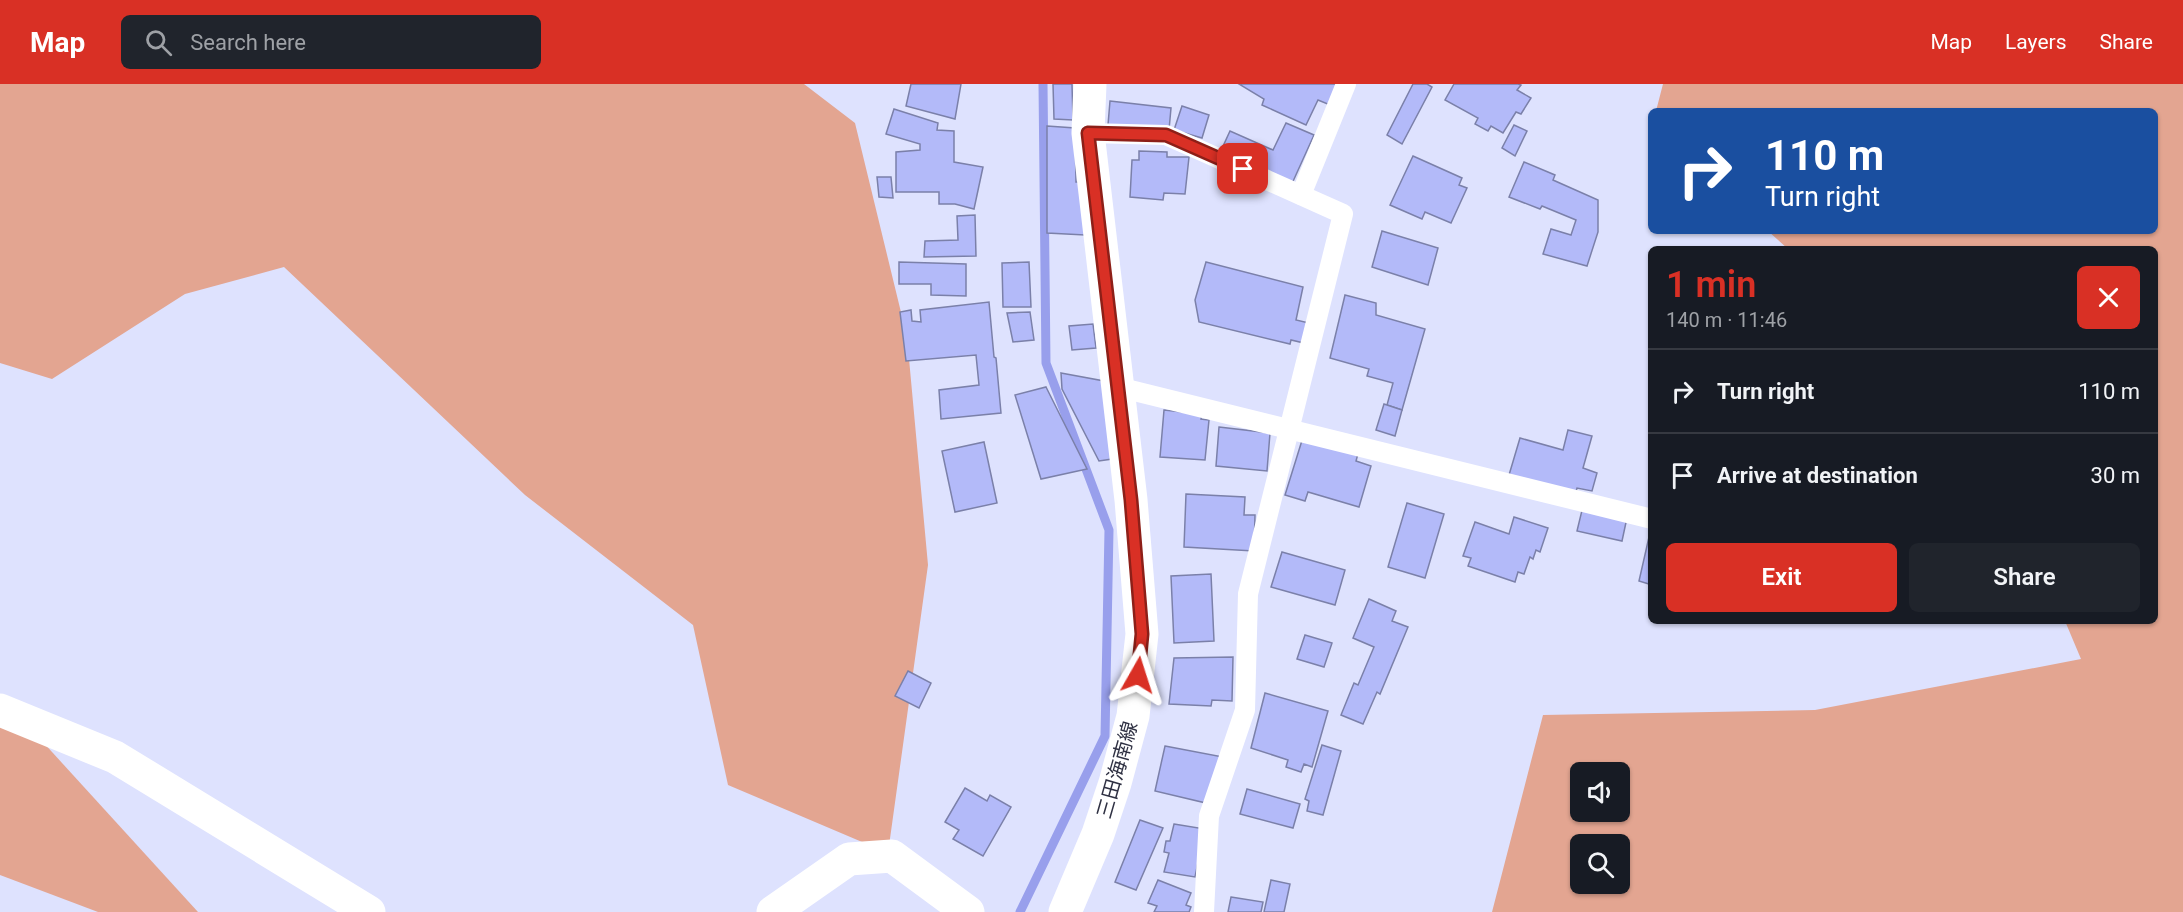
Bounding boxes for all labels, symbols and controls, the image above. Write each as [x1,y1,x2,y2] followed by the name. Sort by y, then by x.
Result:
[121,15,541,69] search box
[30,26,85,59] text: Map
[142,26,175,59] icon: search
[190,30,306,55] text: Search here
[1930,30,1972,54] text: Map
[2005,30,2066,54] text: Layers
[2099,30,2153,54] text: Share
[1765,131,1884,180] text: 110 m
[1666,132,1744,210] icon: right
[1217,143,1268,194] pin
[1226,152,1259,185] icon: arrive
[1765,181,1880,213] text: Turn right
[1666,264,1756,306] text: 1 min
[2077,266,2140,329] button: close
[1666,308,1787,332] text: 140 m · 11:46
[1666,375,1699,408] icon: right
[1717,379,1814,404] text: Turn right
[2078,379,2140,404] text: 110 m
[1666,459,1699,492] icon: arrive
[1717,463,1918,488] text: Arrive at destination
[2091,463,2140,488] text: 30 m
[1666,543,1897,612] button: Exit
[1909,543,2140,612] button: Share
[1106,643,1170,707] position arrow
[1092,719,1142,821] street label: 三田海南線
[1570,762,1630,894] map controls
[1570,762,1630,822] button: sound
[1570,834,1630,894] button: search

